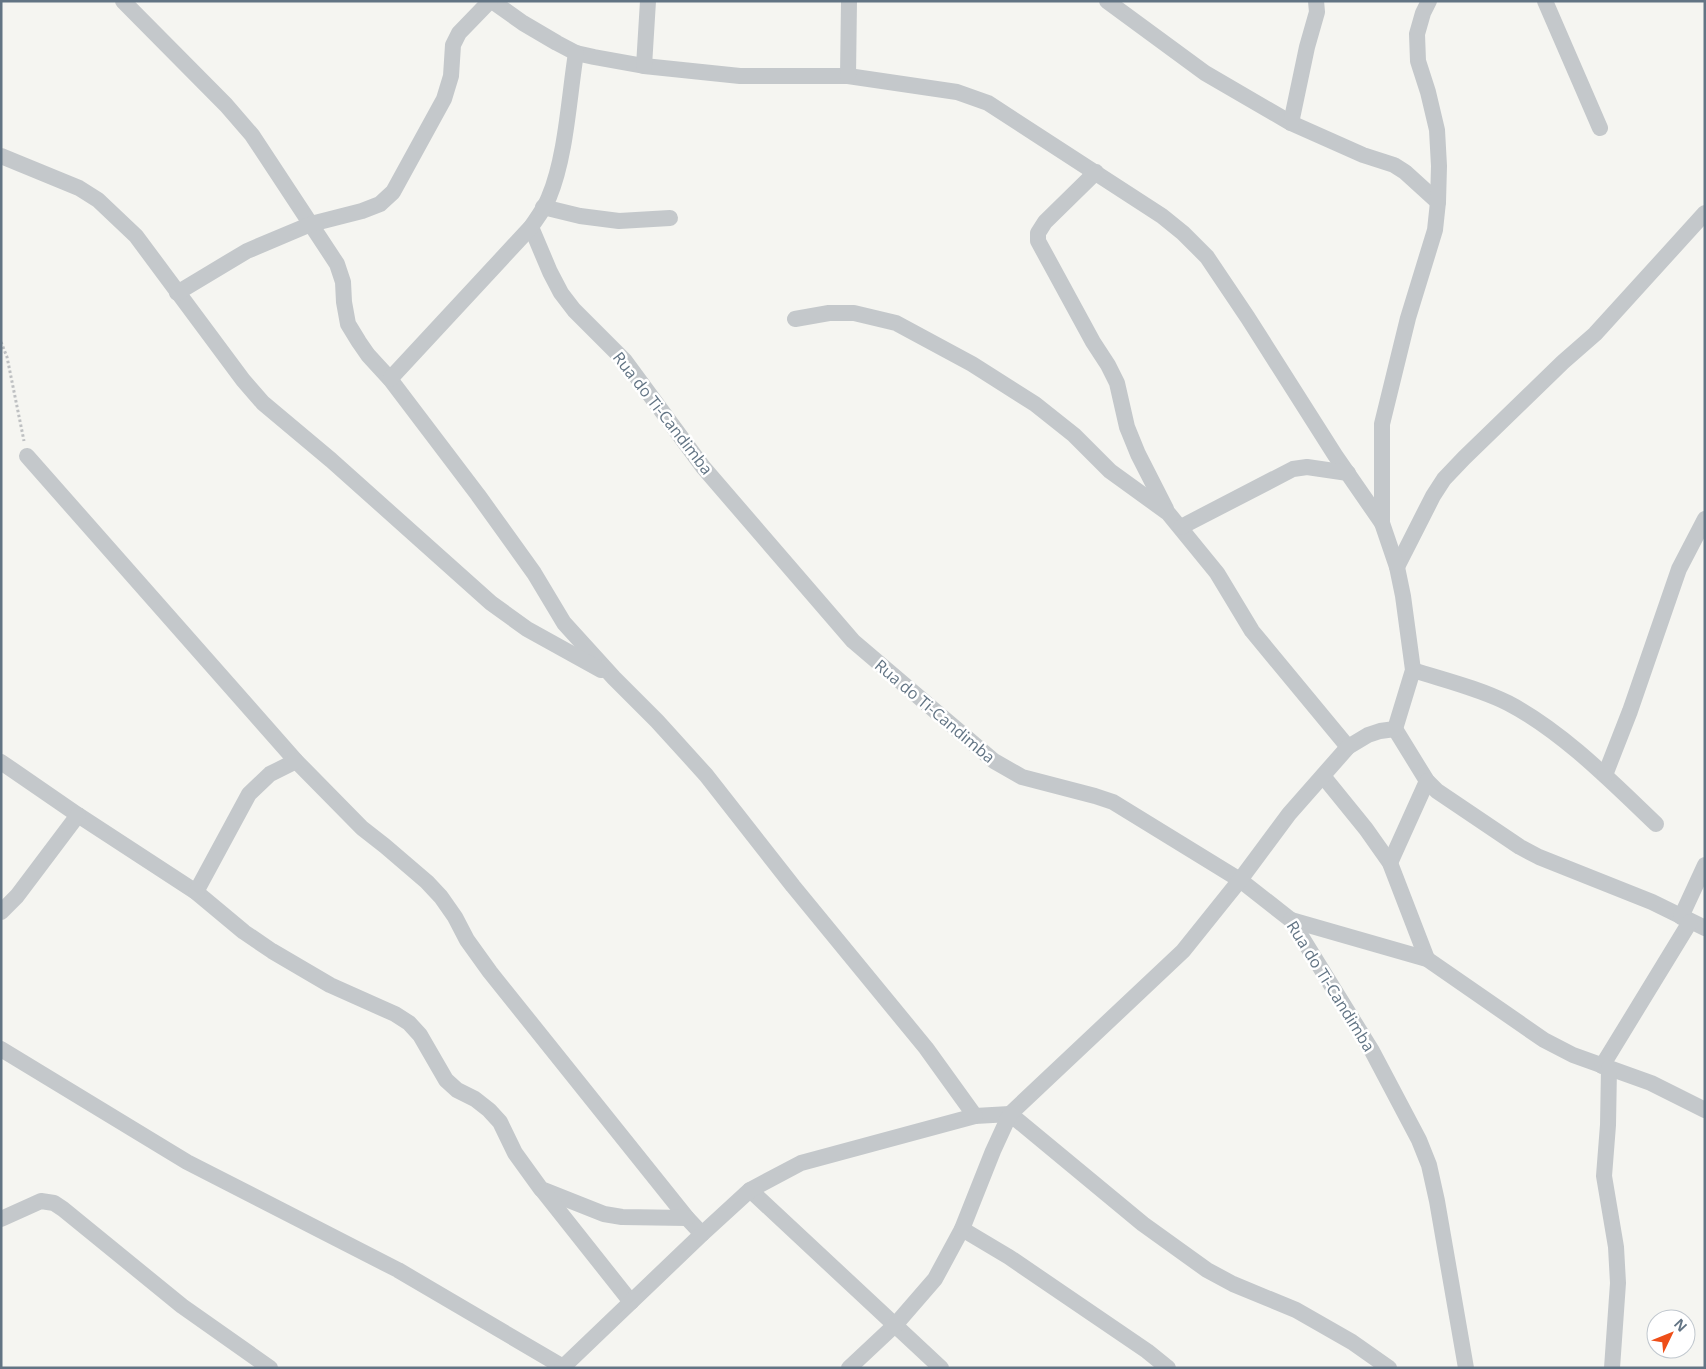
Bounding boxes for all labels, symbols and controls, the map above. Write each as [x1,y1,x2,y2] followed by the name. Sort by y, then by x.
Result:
[608,347,718,479] street label: Rua do Ti-Candimba
[870,654,1000,768] street label: Rua do Ti-Candimba
[1282,916,1380,1056] street label: Rua do Ti-Candimba
[1646,1309,1696,1359] north arrow
[1670,1314,1692,1335] text: N

